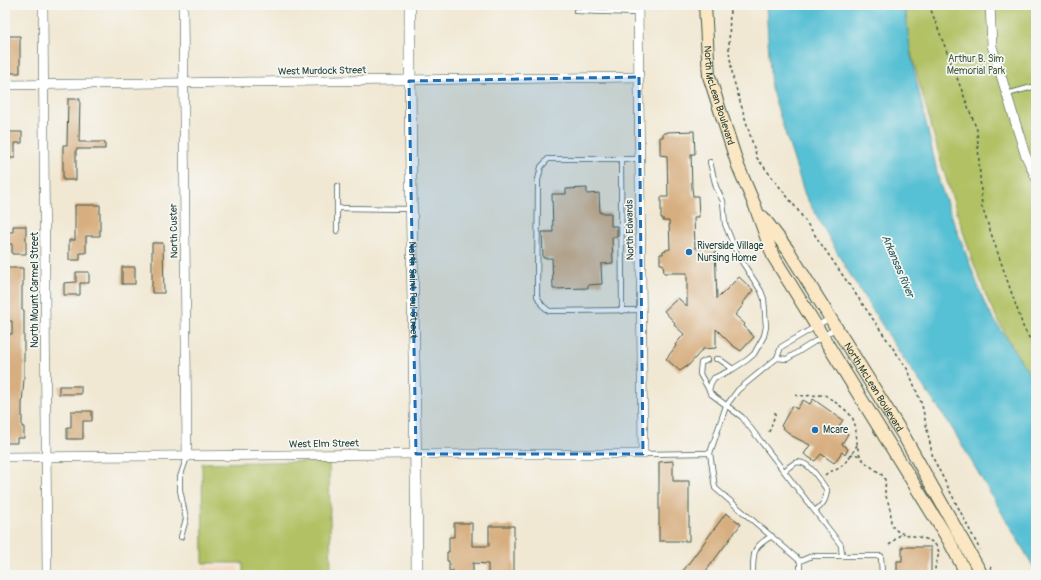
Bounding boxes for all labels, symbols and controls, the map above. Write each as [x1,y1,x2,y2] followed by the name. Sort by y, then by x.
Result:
[701,45,737,147] street label: North McLean Boulevard
[947,53,1006,77] park label: Arthur B. Sim Memorial Park
[278,64,367,78] street label: West Murdock Street
[623,199,637,261] street label: North Edwards
[168,203,180,258] street label: North Custer
[29,231,41,348] street label: North Mount Carmel Street
[879,233,918,301] water label: Arkansas River
[697,240,763,264] place label: Riverside Village Nursing Home
[406,241,420,340] street label: North Saint Paul Street
[684,247,694,257] marker: Riverside Village Nursing Home
[841,340,906,434] street label: North McLean Boulevard
[823,424,848,436] place label: Mcare
[810,425,820,435] marker: Mcare
[289,437,360,451] street label: West Elm Street

